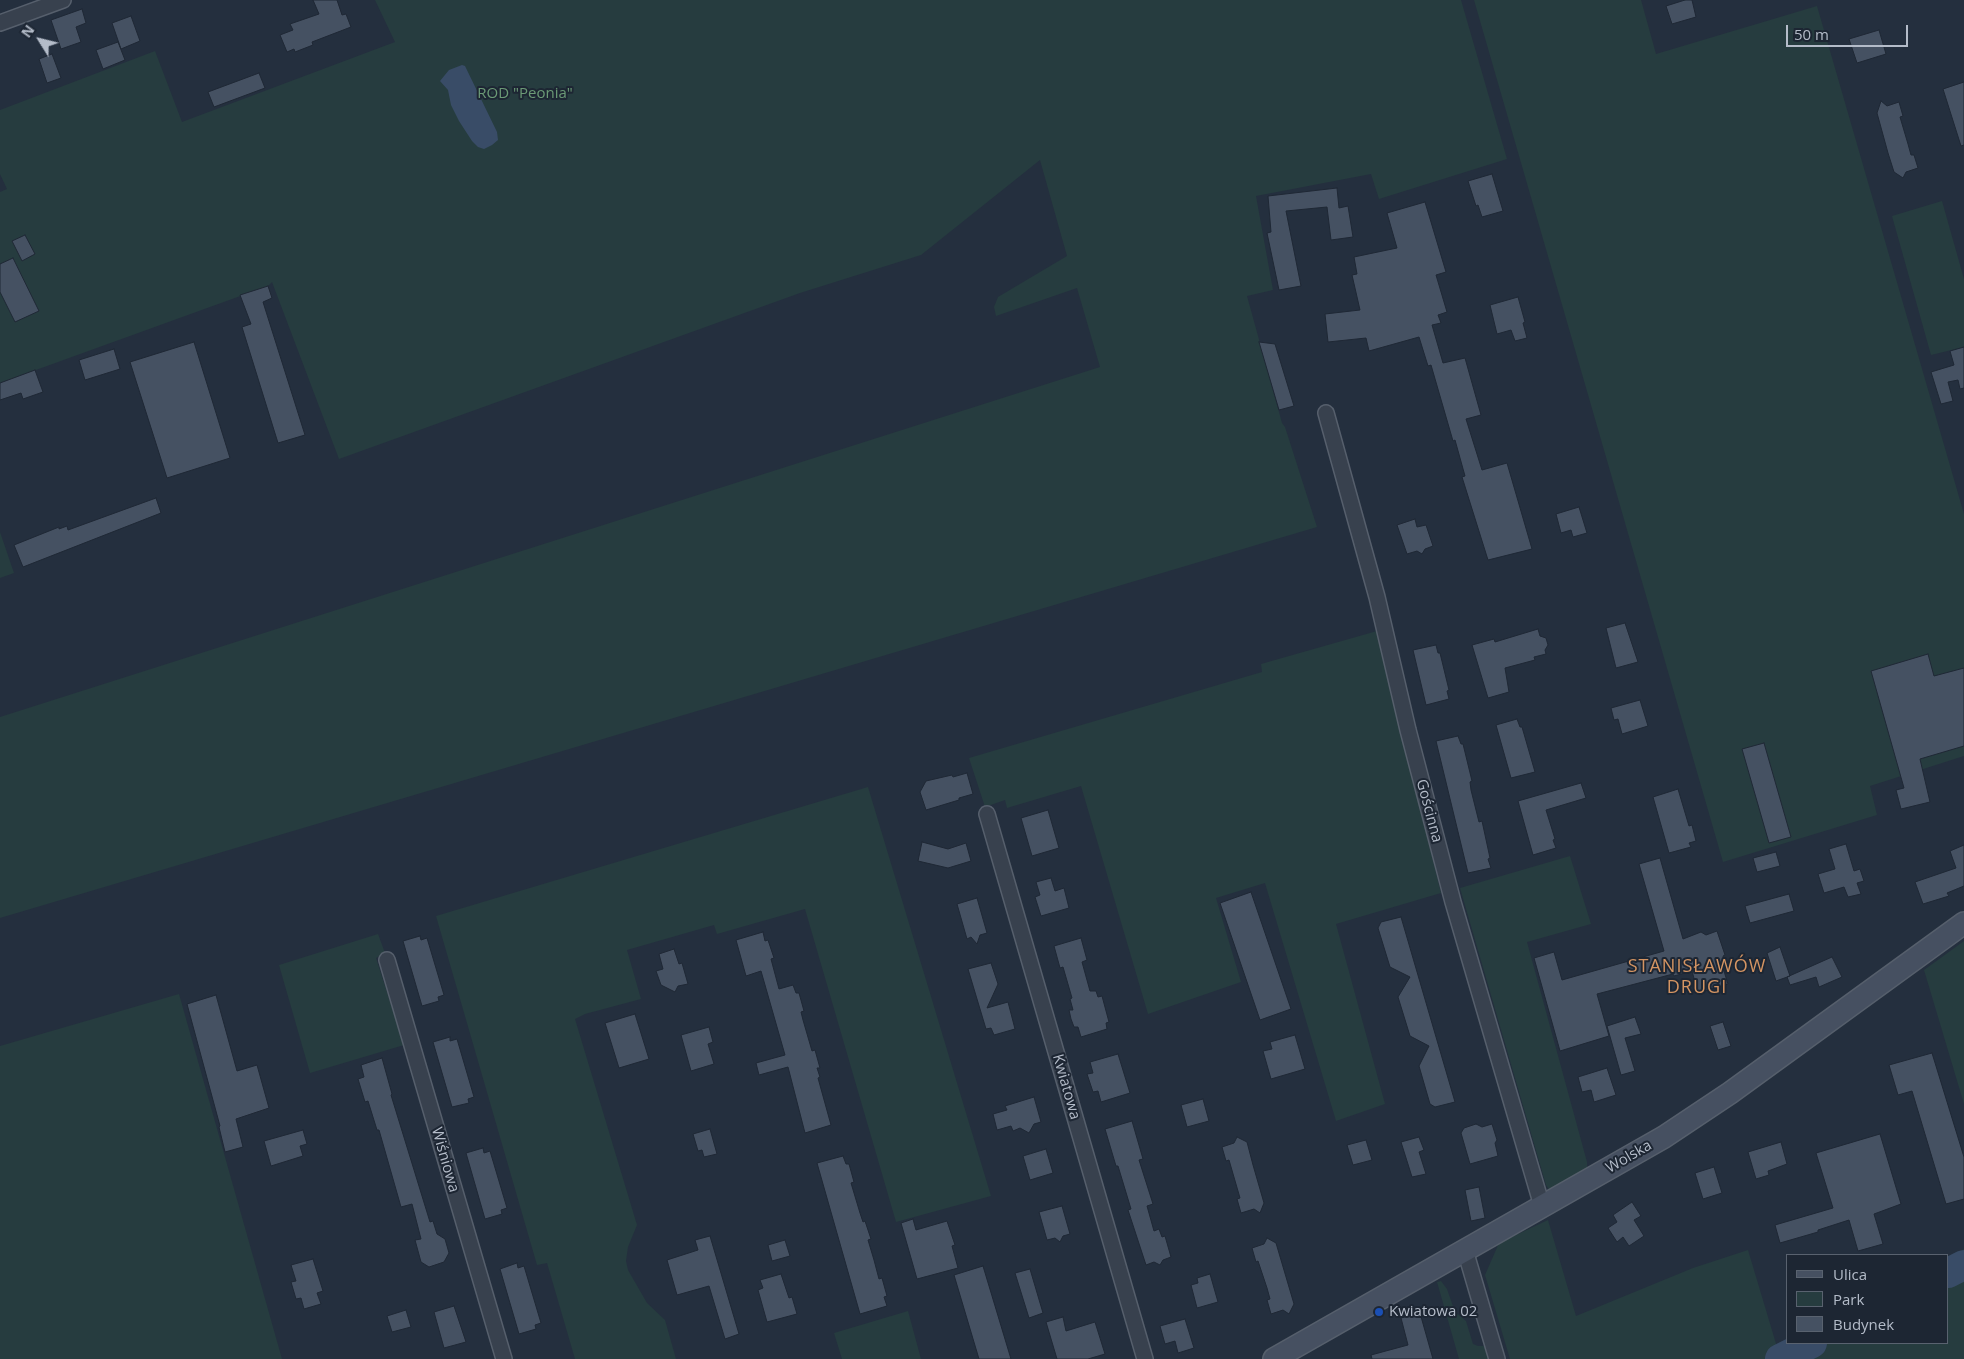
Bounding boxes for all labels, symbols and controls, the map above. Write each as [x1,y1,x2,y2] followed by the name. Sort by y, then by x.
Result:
[15,15,65,65] north arrow
[1789,15,1912,47] scale bar
[16,21,38,41] text: N
[1794,24,1829,44] text: 50 m
[477,85,573,103] park label: ROD "Peonia"
[1412,777,1446,845] street label: Gościnna
[1626,956,1768,999] district label: STANISŁAWÓW DRUGI
[1048,1052,1084,1122] street label: Kwiatowa
[427,1125,463,1195] street label: Wiśniowa
[1603,1137,1655,1177] street label: Wolska
[1786,1254,1949,1344] legend
[1833,1264,1867,1284] text: Ulica
[1833,1289,1864,1309] text: Park
[1389,1303,1477,1321] place label: Kwiatowa 02
[1373,1306,1385,1318] marker: Kwiatowa 02
[1833,1314,1894,1334] text: Budynek

